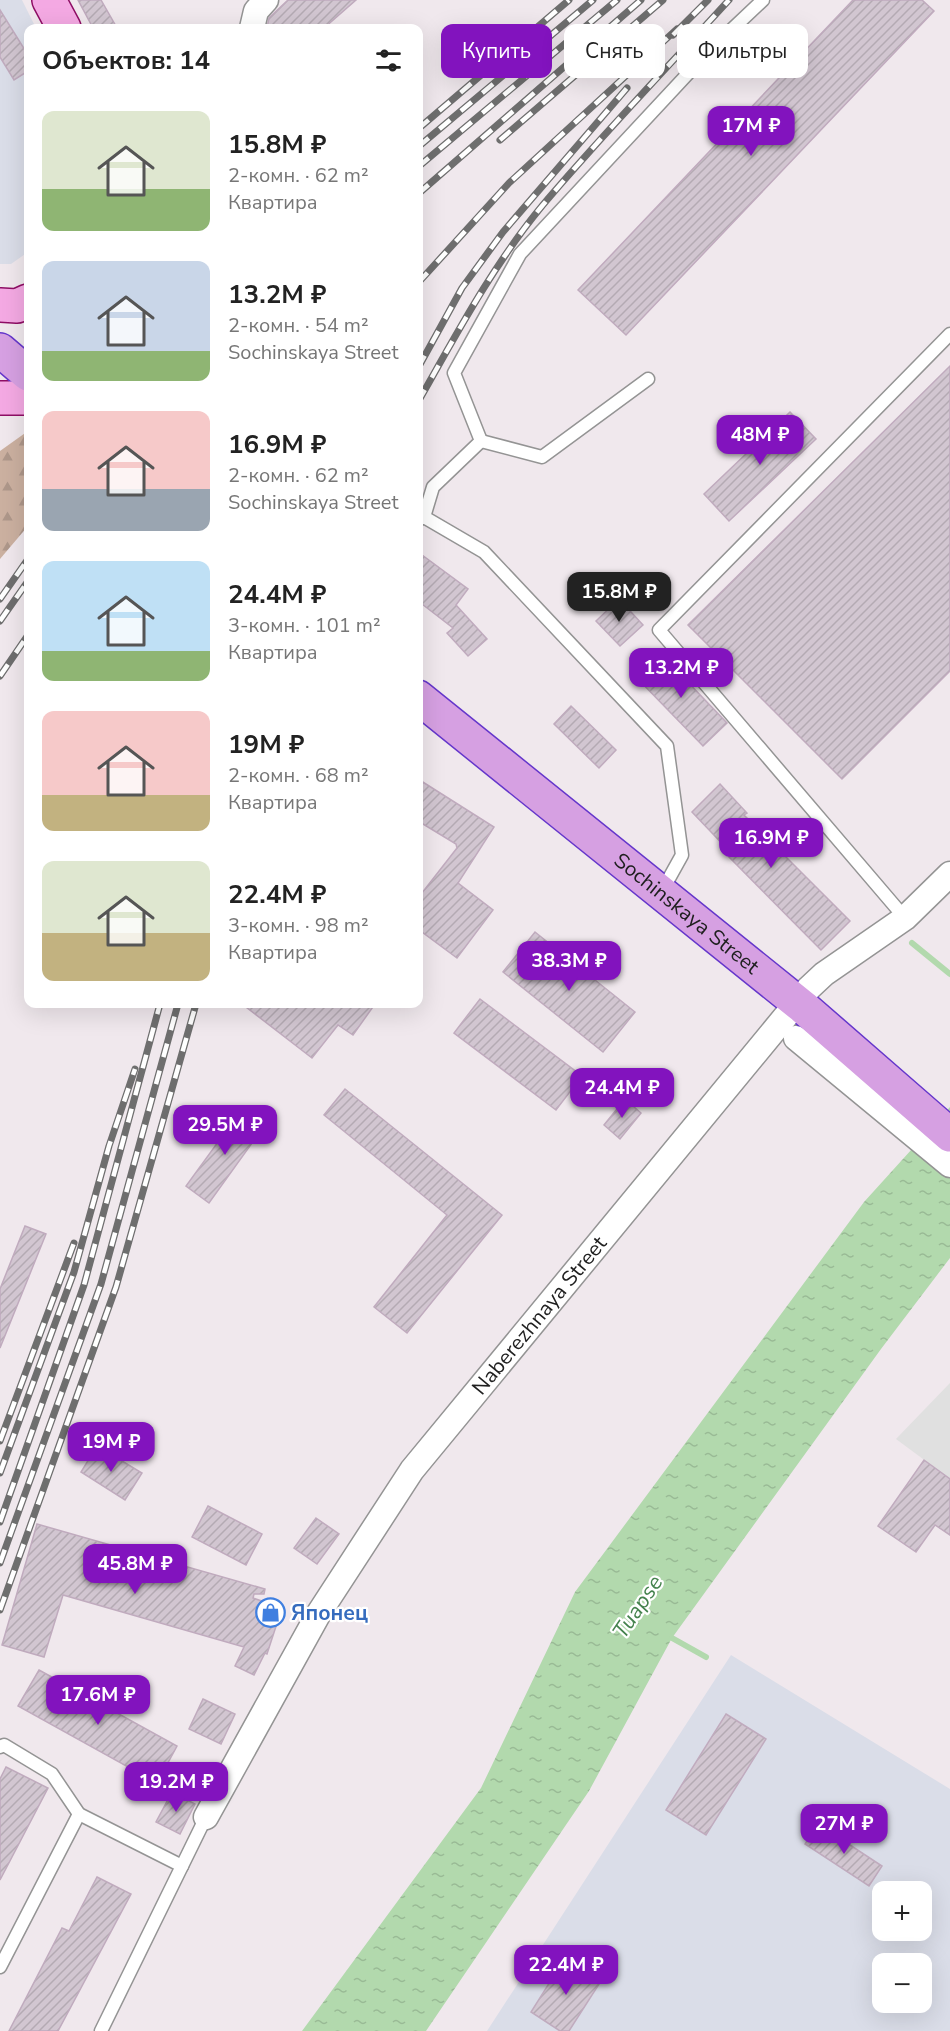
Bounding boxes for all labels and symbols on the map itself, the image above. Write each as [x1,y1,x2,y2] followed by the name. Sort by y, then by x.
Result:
[709,106,793,157] pin: 17M ₽
[718,415,802,466] pin: 48M ₽
[564,572,674,623] pin: 15.8M ₽
[626,648,736,699] pin: 13.2M ₽
[716,818,826,869] pin: 16.9M ₽
[608,846,766,981] street label: Sochinskaya Street
[514,941,624,992] pin: 38.3M ₽
[567,1068,677,1119] pin: 24.4M ₽
[170,1105,280,1156] pin: 29.5M ₽
[466,1230,613,1401] street label: Naberezhnaya Street
[69,1422,153,1473] pin: 19M ₽
[80,1544,190,1595] pin: 45.8M ₽
[606,1569,670,1645] water label: Tuapse
[254,1597,286,1629] shop icon: Японец
[291,1599,368,1627] place label: Японец
[43,1675,153,1726] pin: 17.6M ₽
[121,1762,231,1813] pin: 19.2M ₽
[802,1804,886,1855] pin: 27M ₽
[511,1945,621,1996] pin: 22.4M ₽

